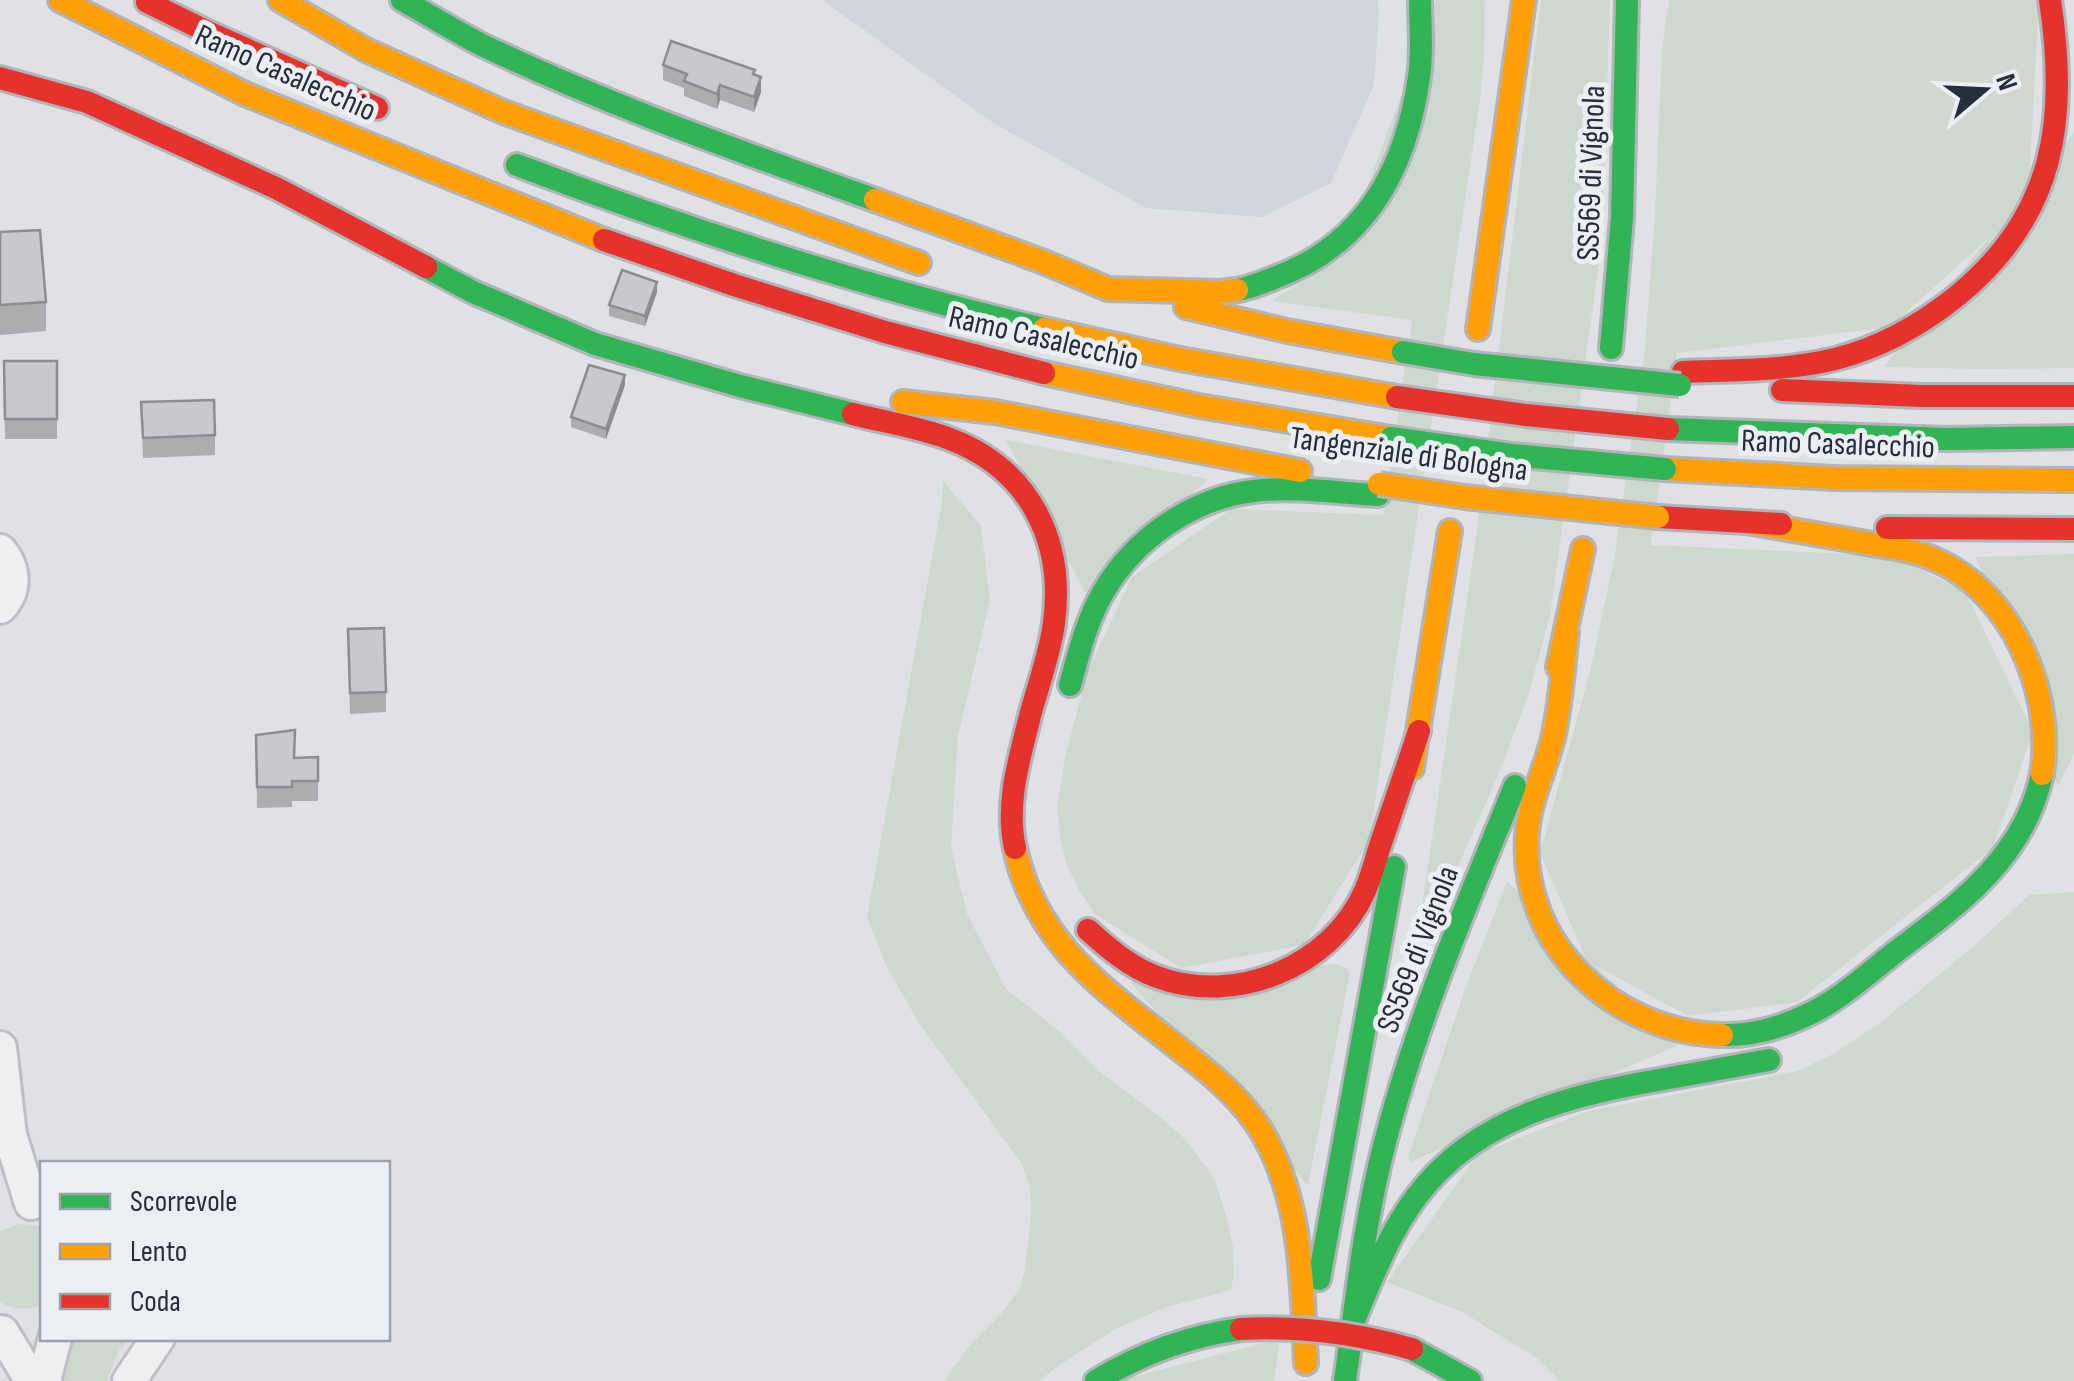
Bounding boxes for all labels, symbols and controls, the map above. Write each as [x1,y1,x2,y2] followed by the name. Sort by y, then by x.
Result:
[189,16,382,131] street label: Ramo Casalecchio
[1934,40,2034,140] north arrow
[1988,70,2024,95] text: N
[1569,85,1614,261] street label: SS569 di Vignola
[945,298,1142,379] street label: Ramo Casalecchio
[1287,419,1530,490] street label: Tangenziale di Bologna
[1740,422,1935,467] street label: Ramo Casalecchio
[1369,861,1468,1038] street label: SS569 di Vignola
[40,1161,390,1341] legend
[130,1184,237,1220] text: Scorrevole
[130,1234,187,1270] text: Lento
[130,1284,181,1320] text: Coda

